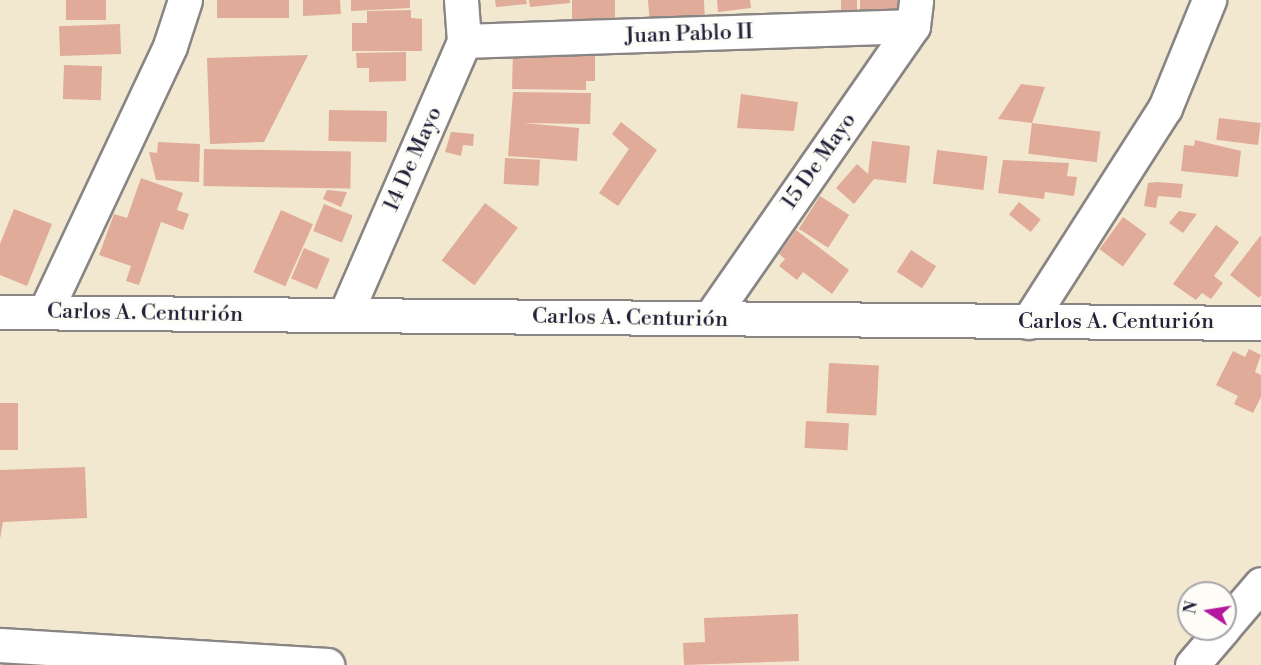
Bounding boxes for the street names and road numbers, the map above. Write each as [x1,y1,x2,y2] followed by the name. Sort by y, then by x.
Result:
[624,19,754,49] street label: Juan Pablo II
[378,102,448,216] street label: 14 De Mayo
[776,108,862,214] street label: 15 De Mayo
[47,298,243,328] street label: Carlos A. Centurión
[532,303,728,333] street label: Carlos A. Centurión
[1018,309,1214,335] street label: Carlos A. Centurión

